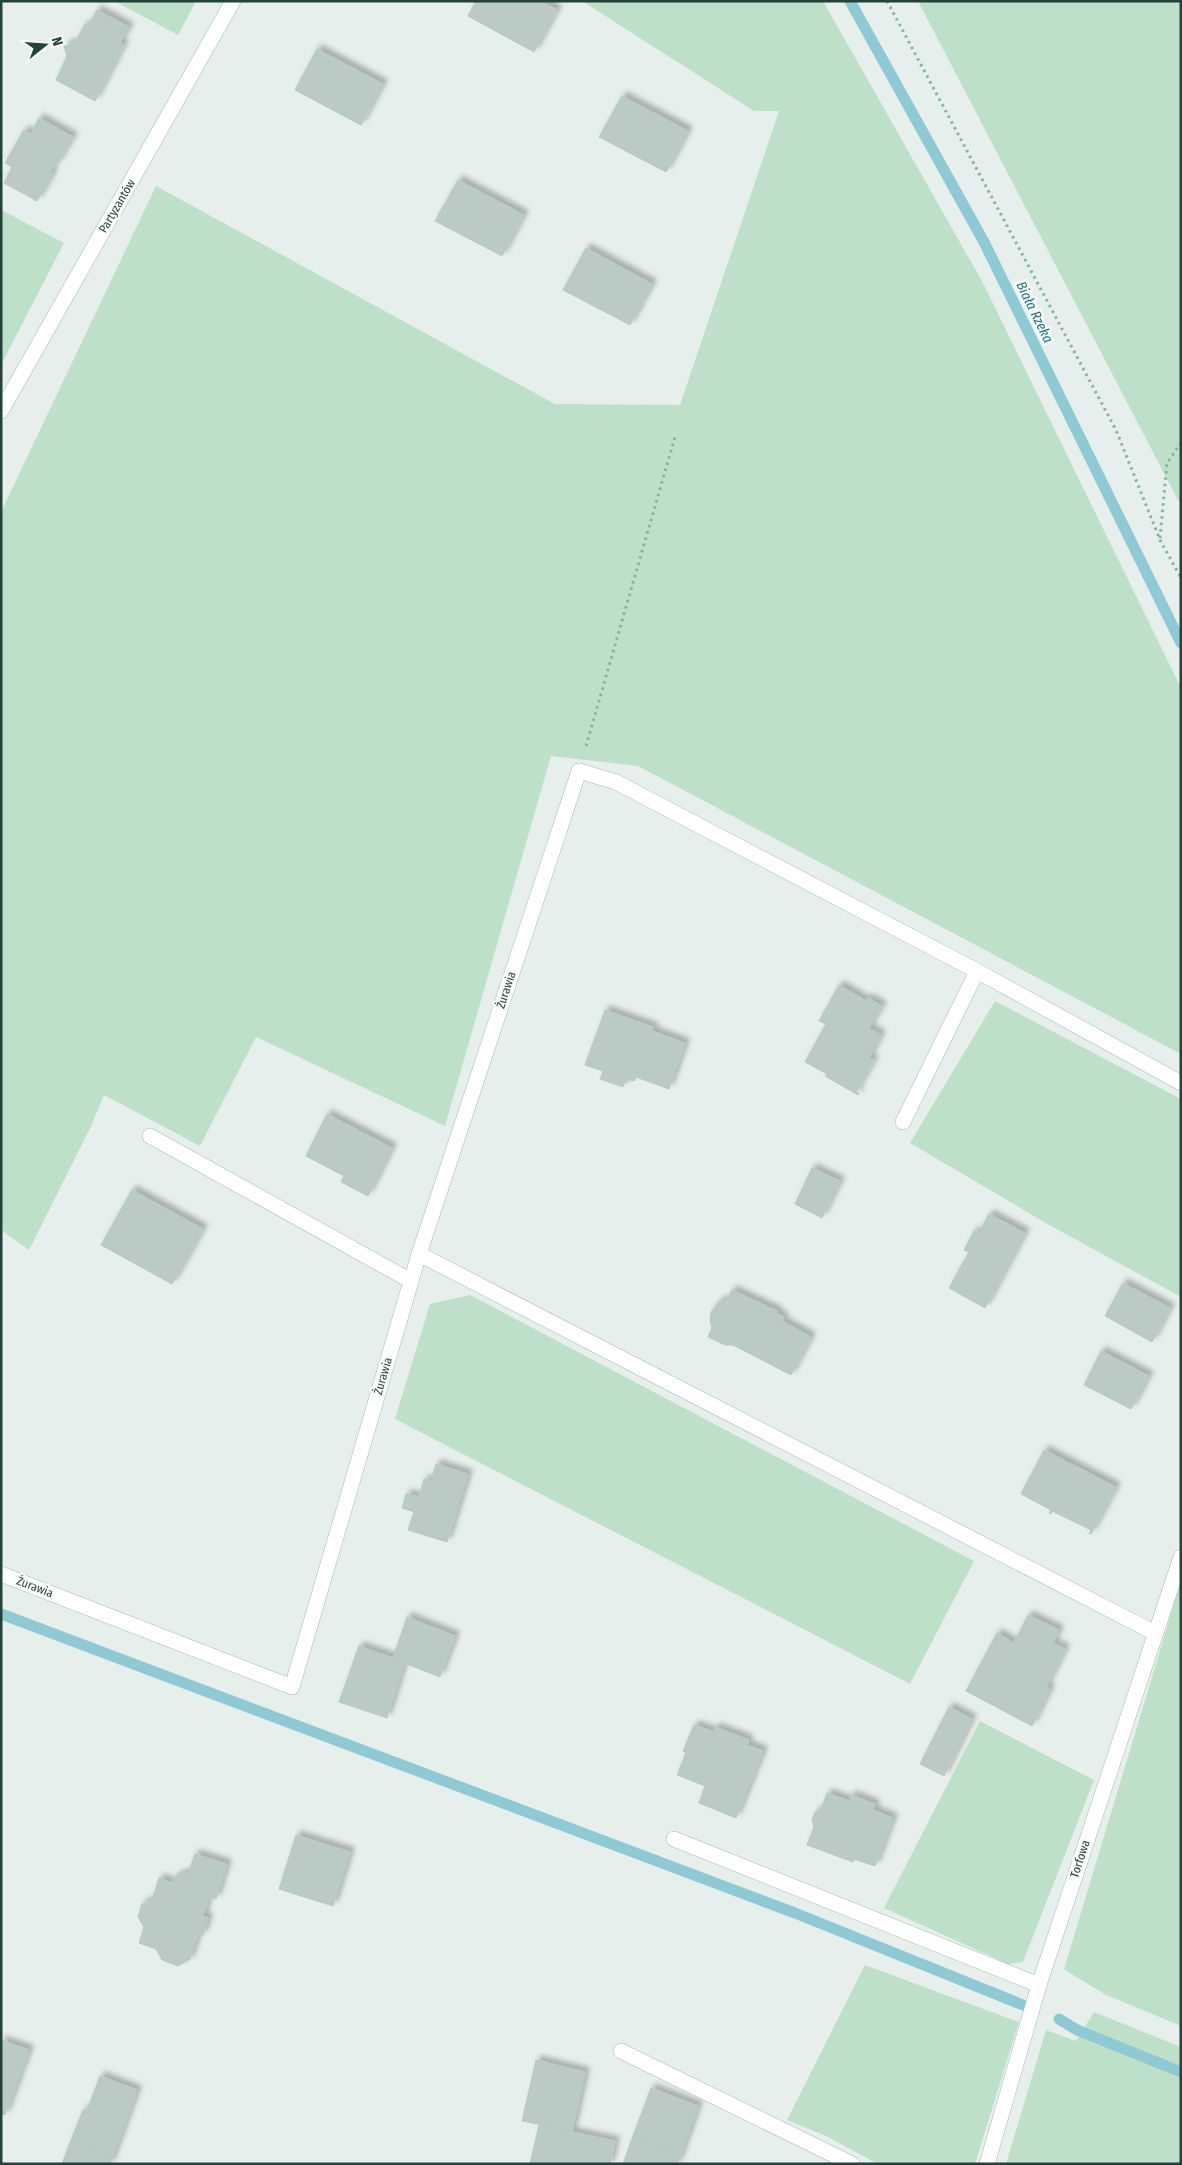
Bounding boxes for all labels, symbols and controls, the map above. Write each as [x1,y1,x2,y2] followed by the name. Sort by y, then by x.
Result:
[20,20,70,70] north arrow
[48,35,66,48] text: N
[96,177,138,235] street label: Partyzantów
[1012,279,1057,346] water label: Biała Rzeka
[493,969,519,1010] street label: Żurawia
[370,1355,395,1396] street label: Żurawia
[15,1573,56,1600] street label: Żurawia
[1067,1838,1093,1880] street label: Torfowa

